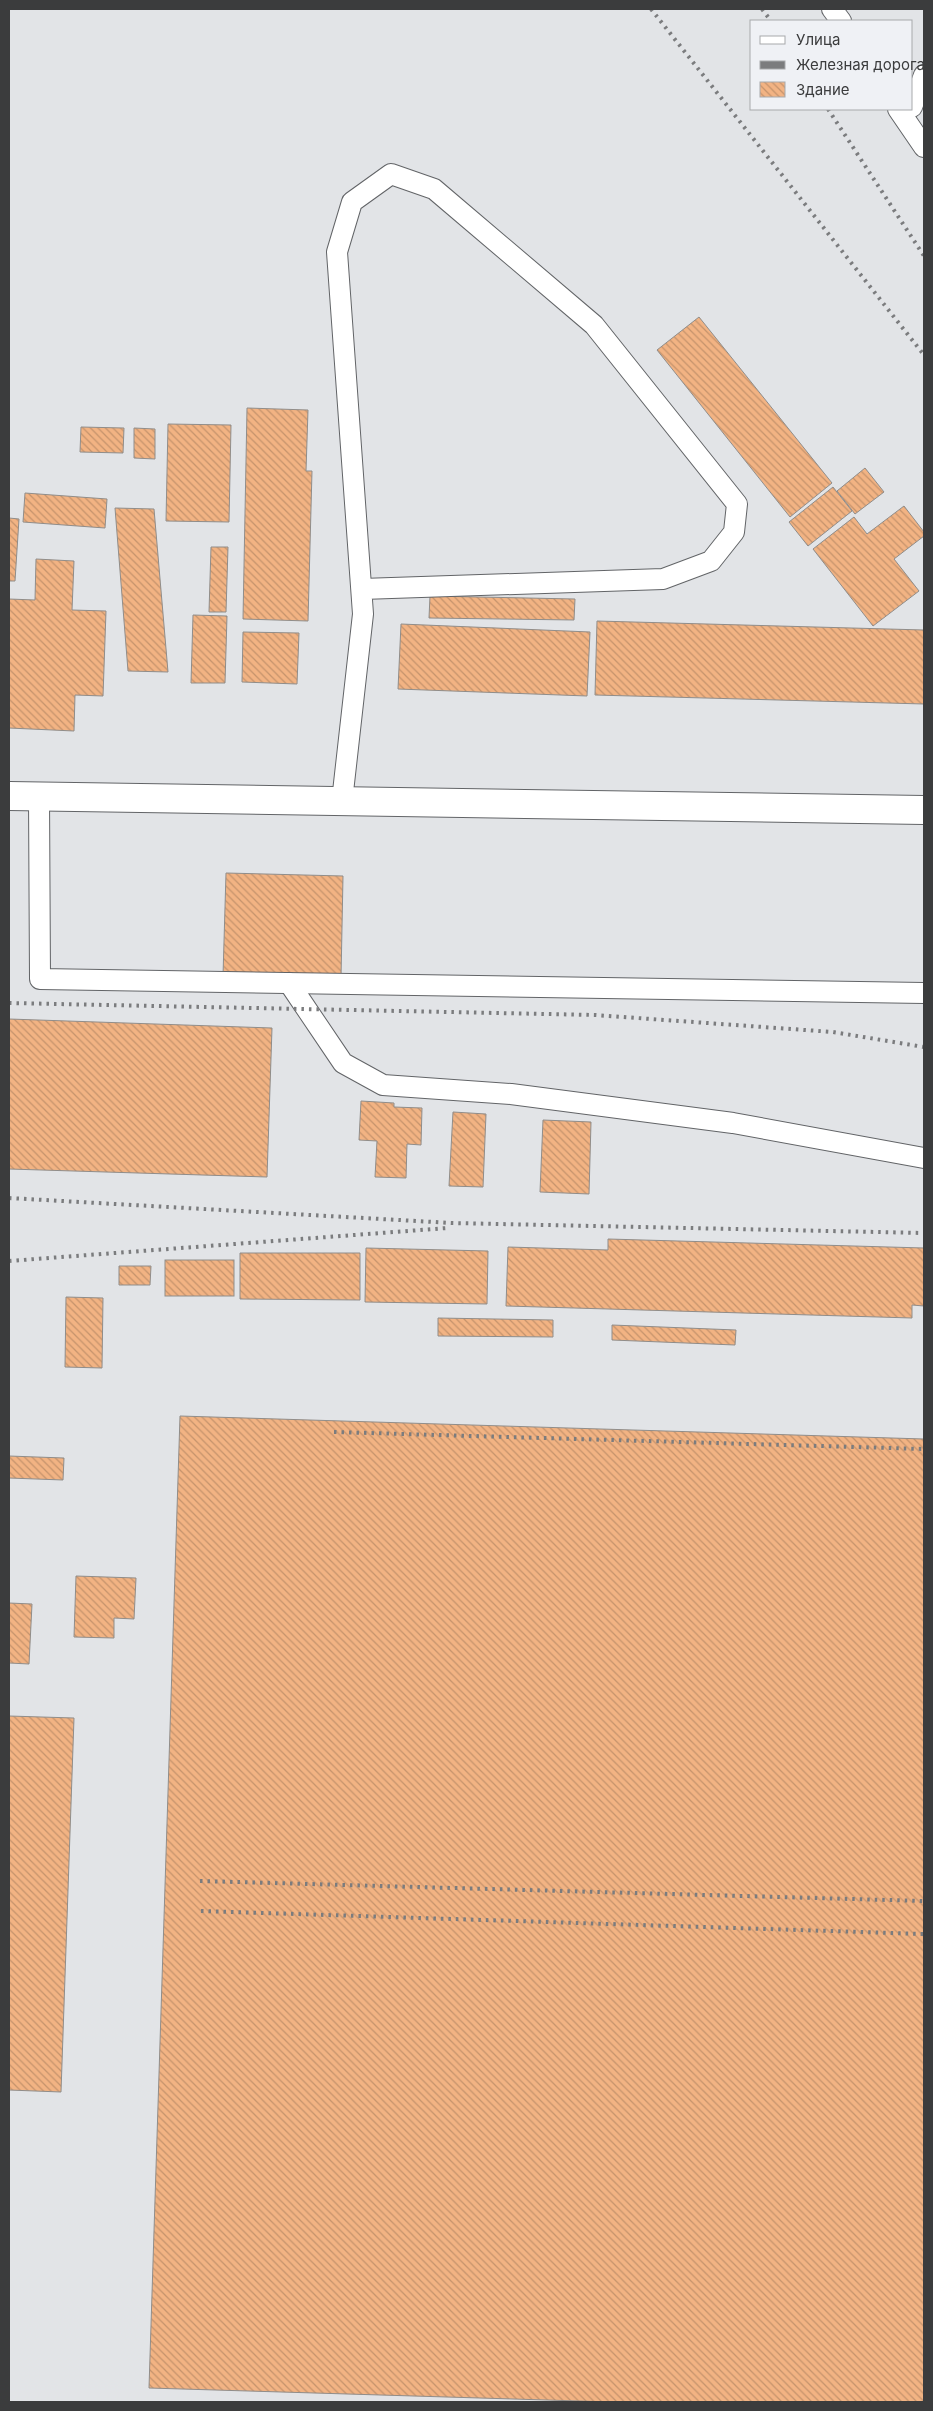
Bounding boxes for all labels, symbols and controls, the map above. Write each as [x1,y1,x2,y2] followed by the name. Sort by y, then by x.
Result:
[750,20,913,110] legend
[796,30,840,49] text: Улица
[796,55,925,74] text: Железная дорога
[796,80,850,99] text: Здание

